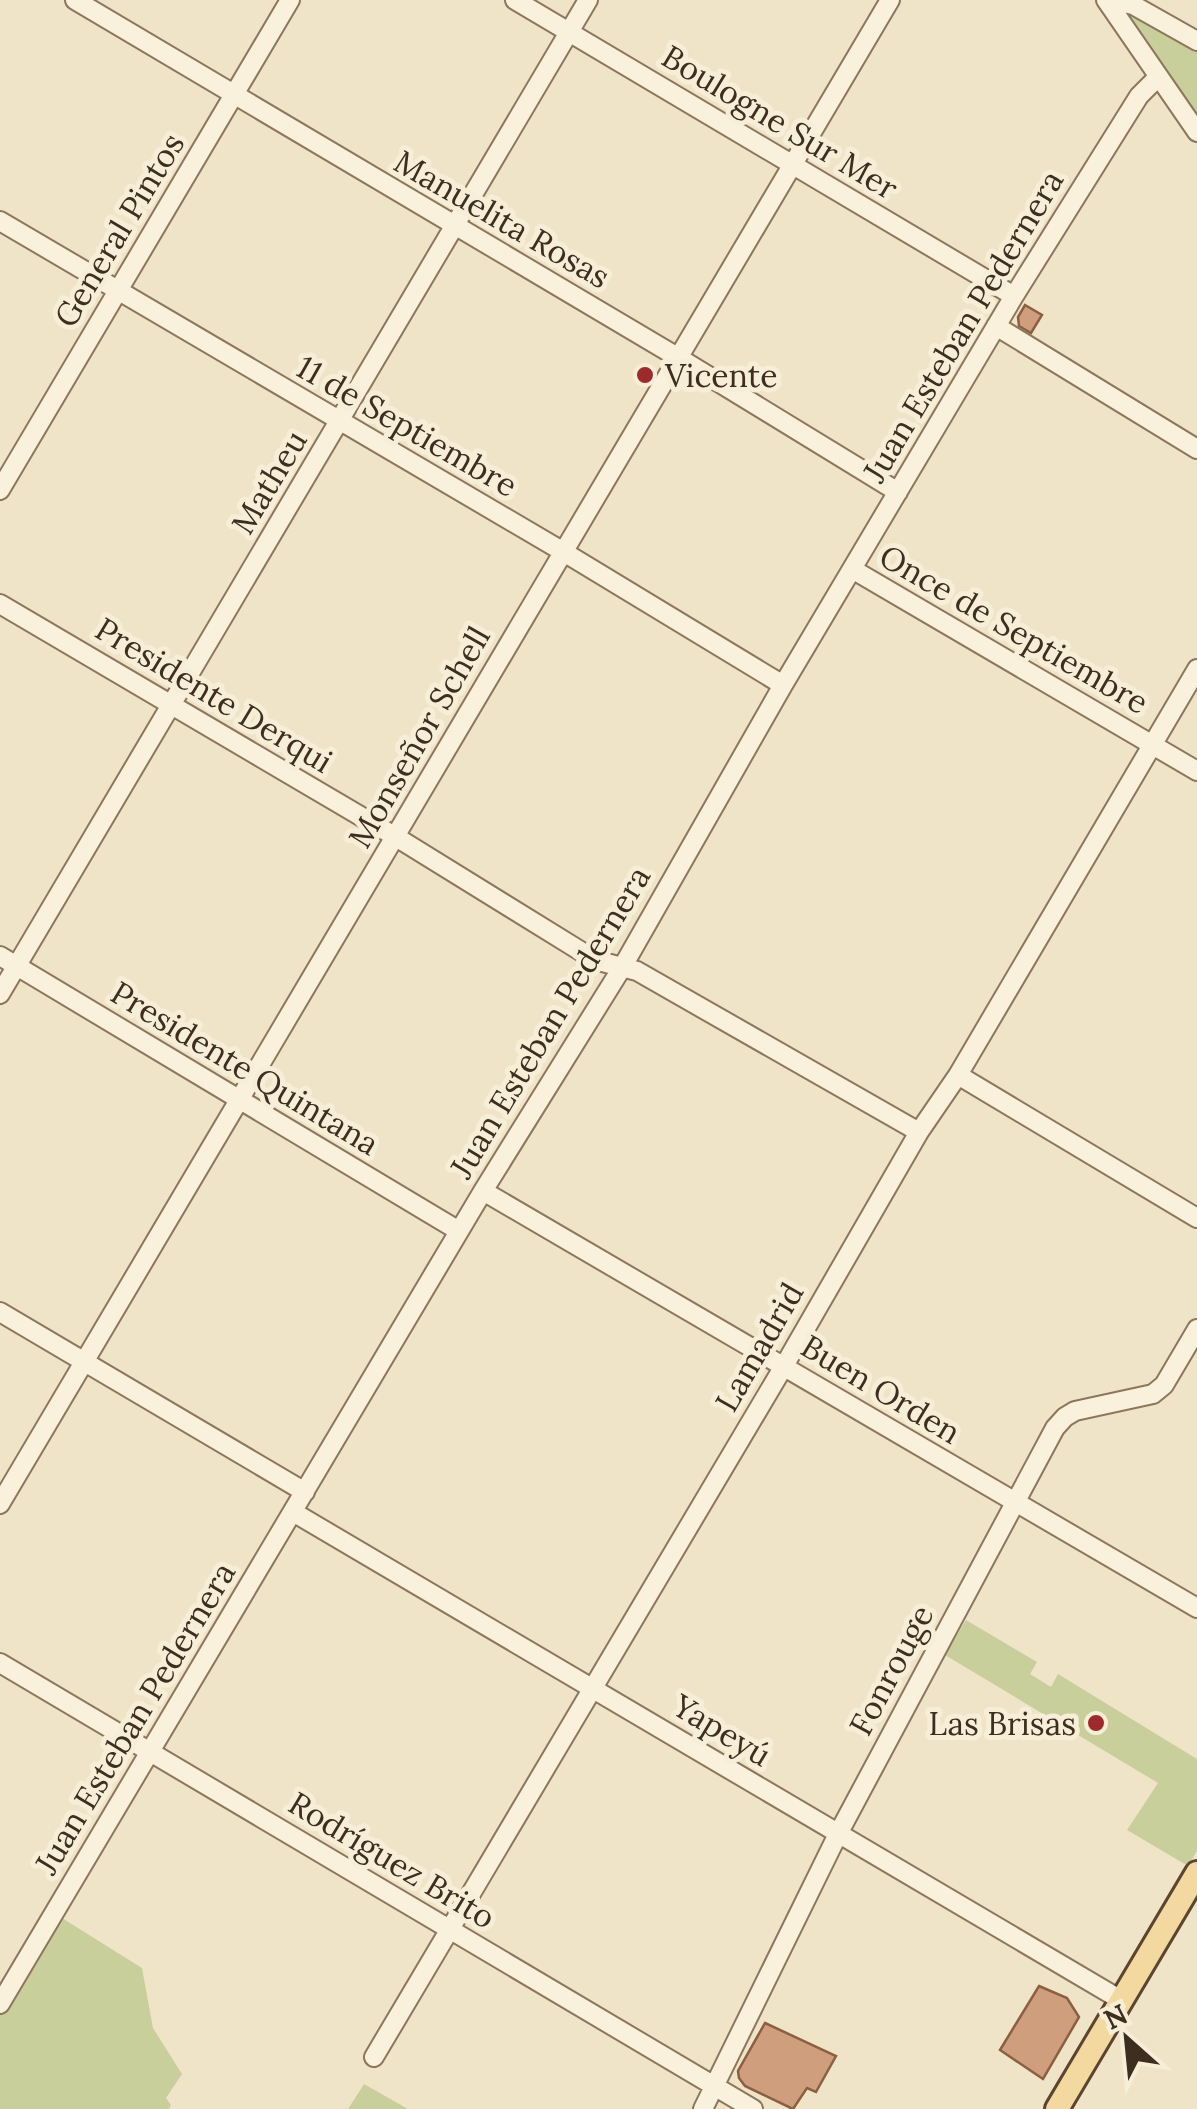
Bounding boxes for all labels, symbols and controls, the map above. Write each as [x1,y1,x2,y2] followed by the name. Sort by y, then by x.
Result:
[655,35,905,209] street label: Boulogne Sur Mer
[45,126,193,334] street label: General Pintos
[387,141,617,297] street label: Manuelita Rosas
[853,163,1072,490] street label: Juan Esteban Pedernera
[289,346,525,506] street label: 11 de Septiembre
[664,355,777,396] place label: Vicente
[634,364,656,386] marker: Vicente
[222,423,316,541] street label: Matheu
[872,535,1156,723] street label: Once de Septiembre
[88,608,340,782] street label: Presidente Derqui
[339,619,499,855] street label: Monseñor Schell
[440,859,659,1186] street label: Juan Esteban Pedernera
[104,972,386,1164] street label: Presidente Quintana
[706,1275,812,1419] street label: Lamadrid
[794,1325,968,1453] street label: Buen Orden
[25,1555,244,1882] street label: Juan Esteban Pedernera
[840,1598,942,1742] street label: Fonrouge
[664,1684,779,1775] street label: Yapeyú
[928,1703,1076,1744] place label: Las Brisas
[1085,1712,1107,1734] marker: Las Brisas
[281,1782,503,1938] street label: Rodríguez Brito
[1077,1989,1177,2089] north arrow
[1098,1996,1133,2038] text: N

